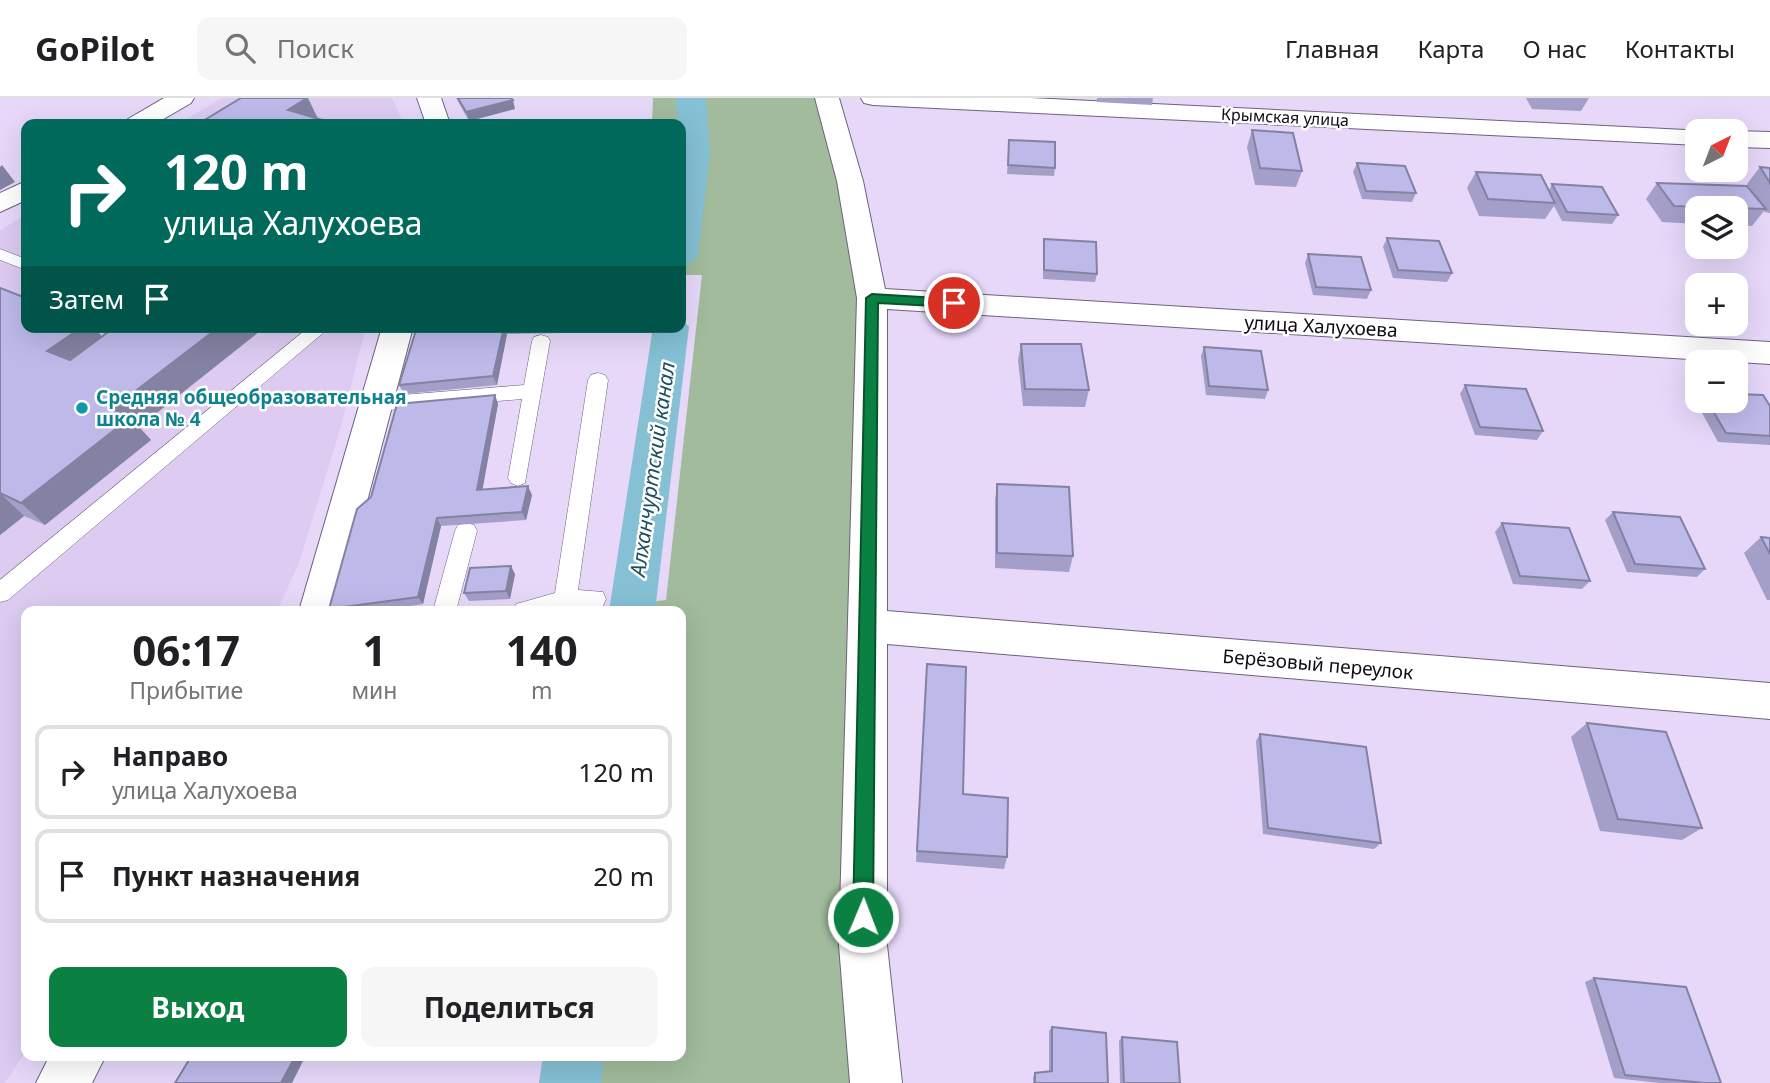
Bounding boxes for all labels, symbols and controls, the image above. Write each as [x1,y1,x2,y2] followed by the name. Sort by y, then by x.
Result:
[197,17,687,80] search box
[35,26,155,71] text: GoPilot
[221,29,259,67] icon: search
[277,30,354,66] text: Поиск
[1285,32,1379,65] text: Главная
[1417,32,1484,65] text: Карта
[1522,32,1587,65] text: О нас
[1625,32,1735,65] text: Контакты
[1221,103,1349,131] street label: Крымская улица
[1685,119,1748,182] north arrow
[1685,119,1748,413] map controls
[164,138,309,204] text: 120 m
[49,147,140,238] icon: right
[1685,196,1748,259] button: layers
[164,201,423,244] text: улица Халухоева
[924,273,984,333] pin
[1685,273,1748,336] button: +
[138,280,176,318] icon: arrive
[49,281,124,317] text: Затем
[935,284,973,322] icon: arrive
[1244,309,1398,343] street label: улица Халухоева
[1685,350,1748,413] button: −
[623,360,681,580] water label: Алханчуртский канал
[96,384,407,432] place label: Средняя общеобразовательная школа № 4
[74,400,90,416] marker: Средняя общеобразовательная школа № 4
[132,621,240,678] text: 06:17
[362,621,386,678] text: 1
[506,621,578,678] text: 140
[1222,643,1414,685] street label: Берёзовый переулок
[129,674,243,706] text: Прибытие
[351,674,397,706] text: мин
[531,674,553,706] text: m
[112,738,228,774] text: Направо
[53,753,91,791] icon: right
[578,754,654,790] text: 120 m
[112,774,298,806] text: улица Халухоева
[53,857,91,895] icon: arrive
[112,858,360,894] text: Пункт назначения
[593,858,654,894] text: 20 m
[826,880,900,954] position arrow
[49,967,347,1047] button: Выход
[361,967,658,1047] button: Поделиться

